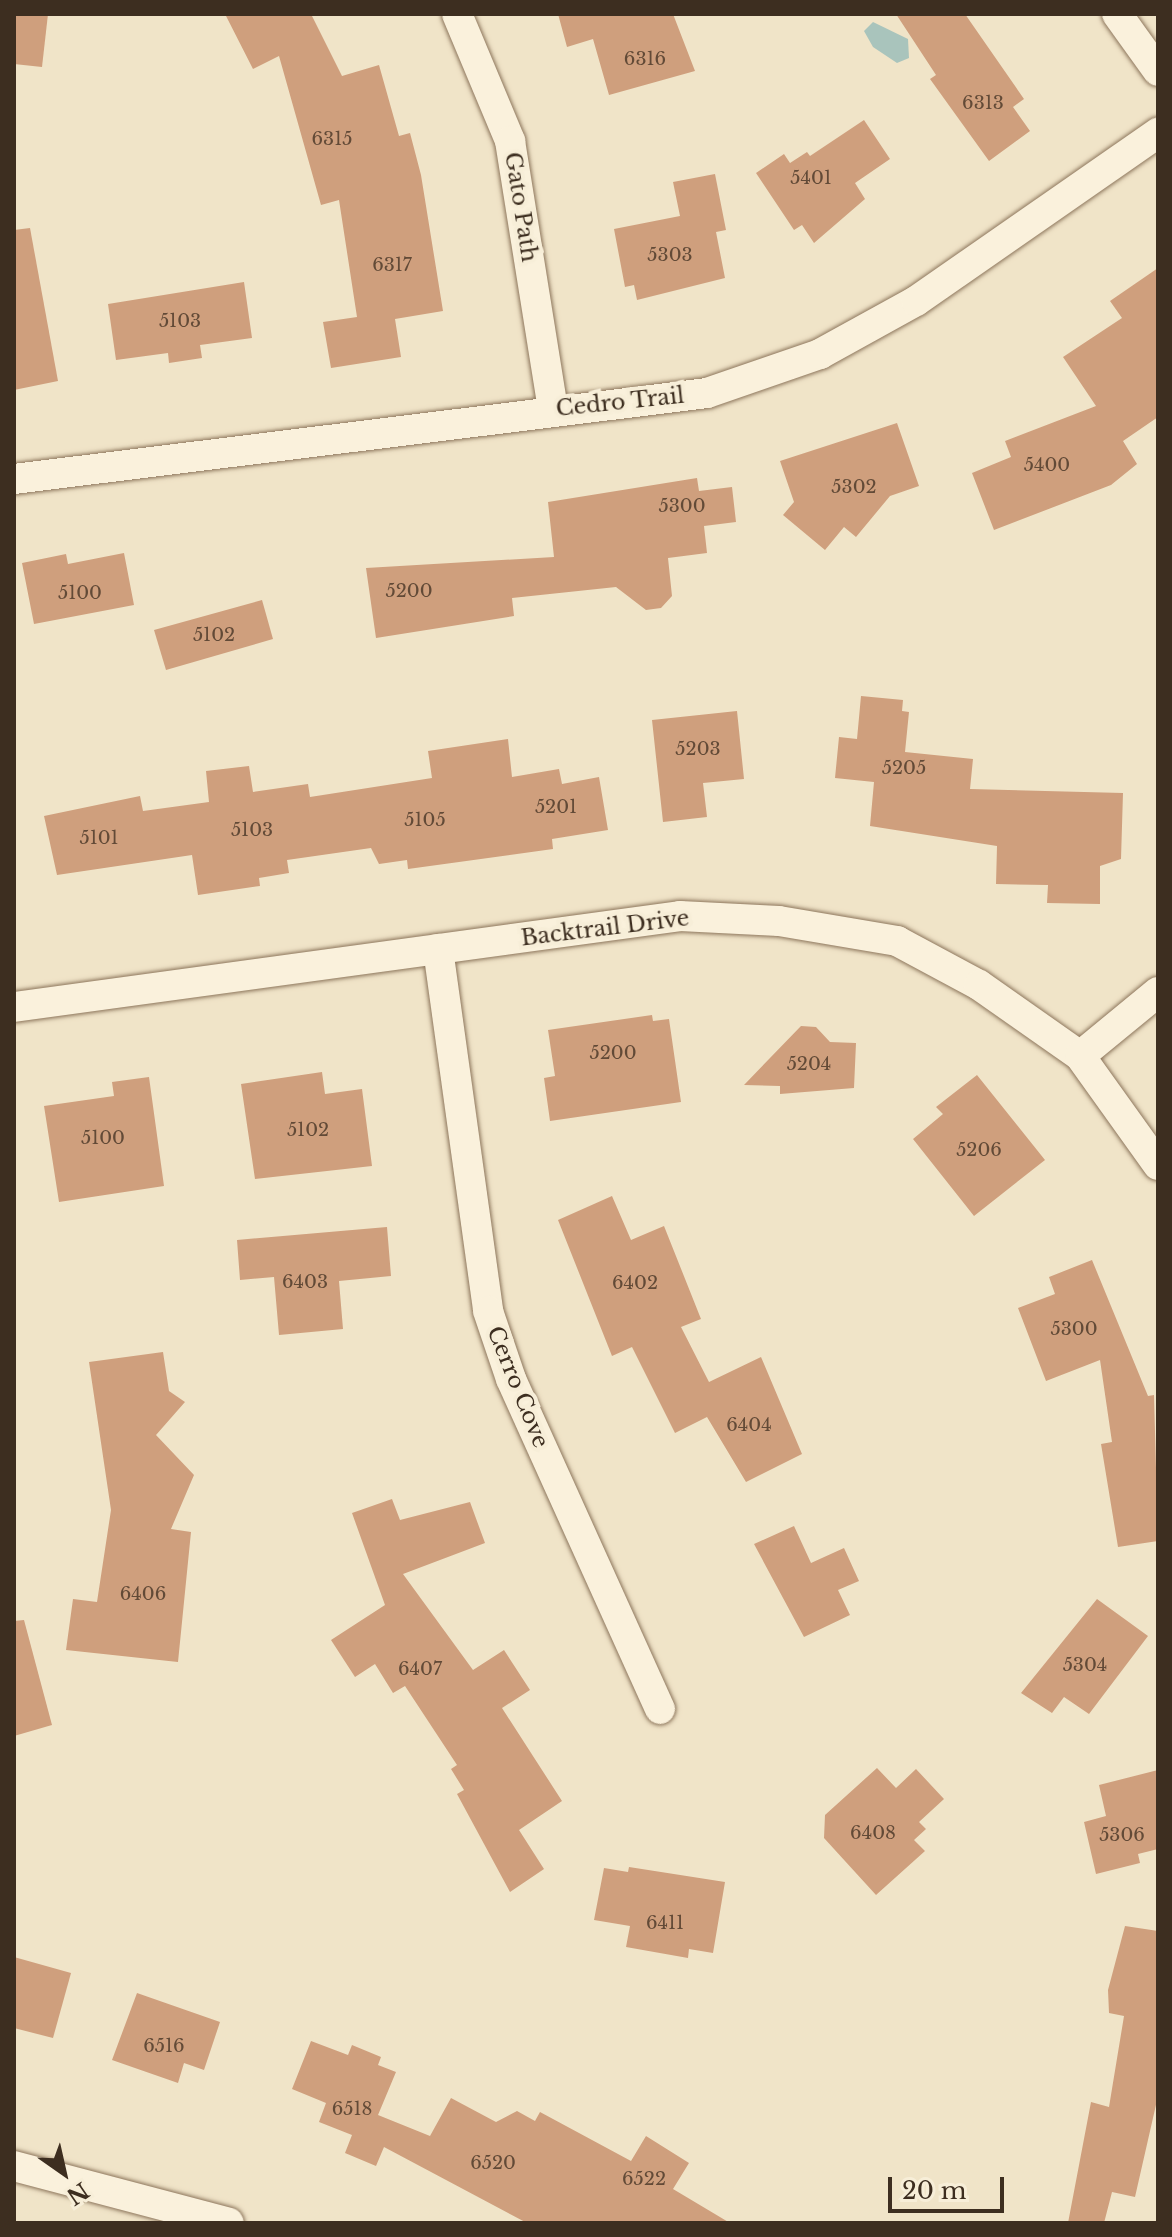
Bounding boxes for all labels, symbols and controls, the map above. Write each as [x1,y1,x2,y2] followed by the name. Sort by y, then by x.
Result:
[624,48,666,70] house number: 6316
[962,92,1004,114] house number: 6313
[312,128,352,150] house number: 6315
[499,150,543,264] street label: Gato Path
[790,167,832,189] house number: 5401
[647,244,693,266] house number: 5303
[372,254,412,276] house number: 6317
[159,310,201,332] house number: 5103
[554,382,686,422] street label: Cedro Trail
[1024,454,1070,476] house number: 5400
[831,476,877,498] house number: 5302
[658,495,706,517] house number: 5300
[385,580,433,602] house number: 5200
[58,582,102,604] house number: 5100
[193,624,235,646] house number: 5102
[675,738,721,760] house number: 5203
[882,757,926,779] house number: 5205
[535,796,577,818] house number: 5201
[404,809,446,831] house number: 5105
[231,819,273,841] house number: 5103
[79,827,119,849] house number: 5101
[519,905,691,951] street label: Backtrail Drive
[589,1042,637,1064] house number: 5200
[787,1053,831,1075] house number: 5204
[287,1119,329,1141] house number: 5102
[81,1127,125,1149] house number: 5100
[956,1139,1002,1161] house number: 5206
[282,1271,328,1293] house number: 6403
[612,1272,658,1294] house number: 6402
[1050,1318,1098,1340] house number: 5300
[482,1322,554,1452] street label: Cerro Cove
[726,1414,772,1436] house number: 6404
[120,1583,166,1605] house number: 6406
[1063,1654,1107,1676] house number: 5304
[398,1658,442,1680] house number: 6407
[850,1822,896,1844] house number: 6408
[1099,1824,1145,1846] house number: 5306
[646,1912,684,1934] house number: 6411
[143,2035,185,2057] house number: 6516
[332,2098,372,2120] house number: 6518
[24,2133,104,2213] north arrow
[470,2152,516,2174] house number: 6520
[892,2161,1008,2211] scale bar
[622,2168,666,2190] house number: 6522
[62,2176,94,2210] text: N
[902,2176,967,2205] text: 20 m

